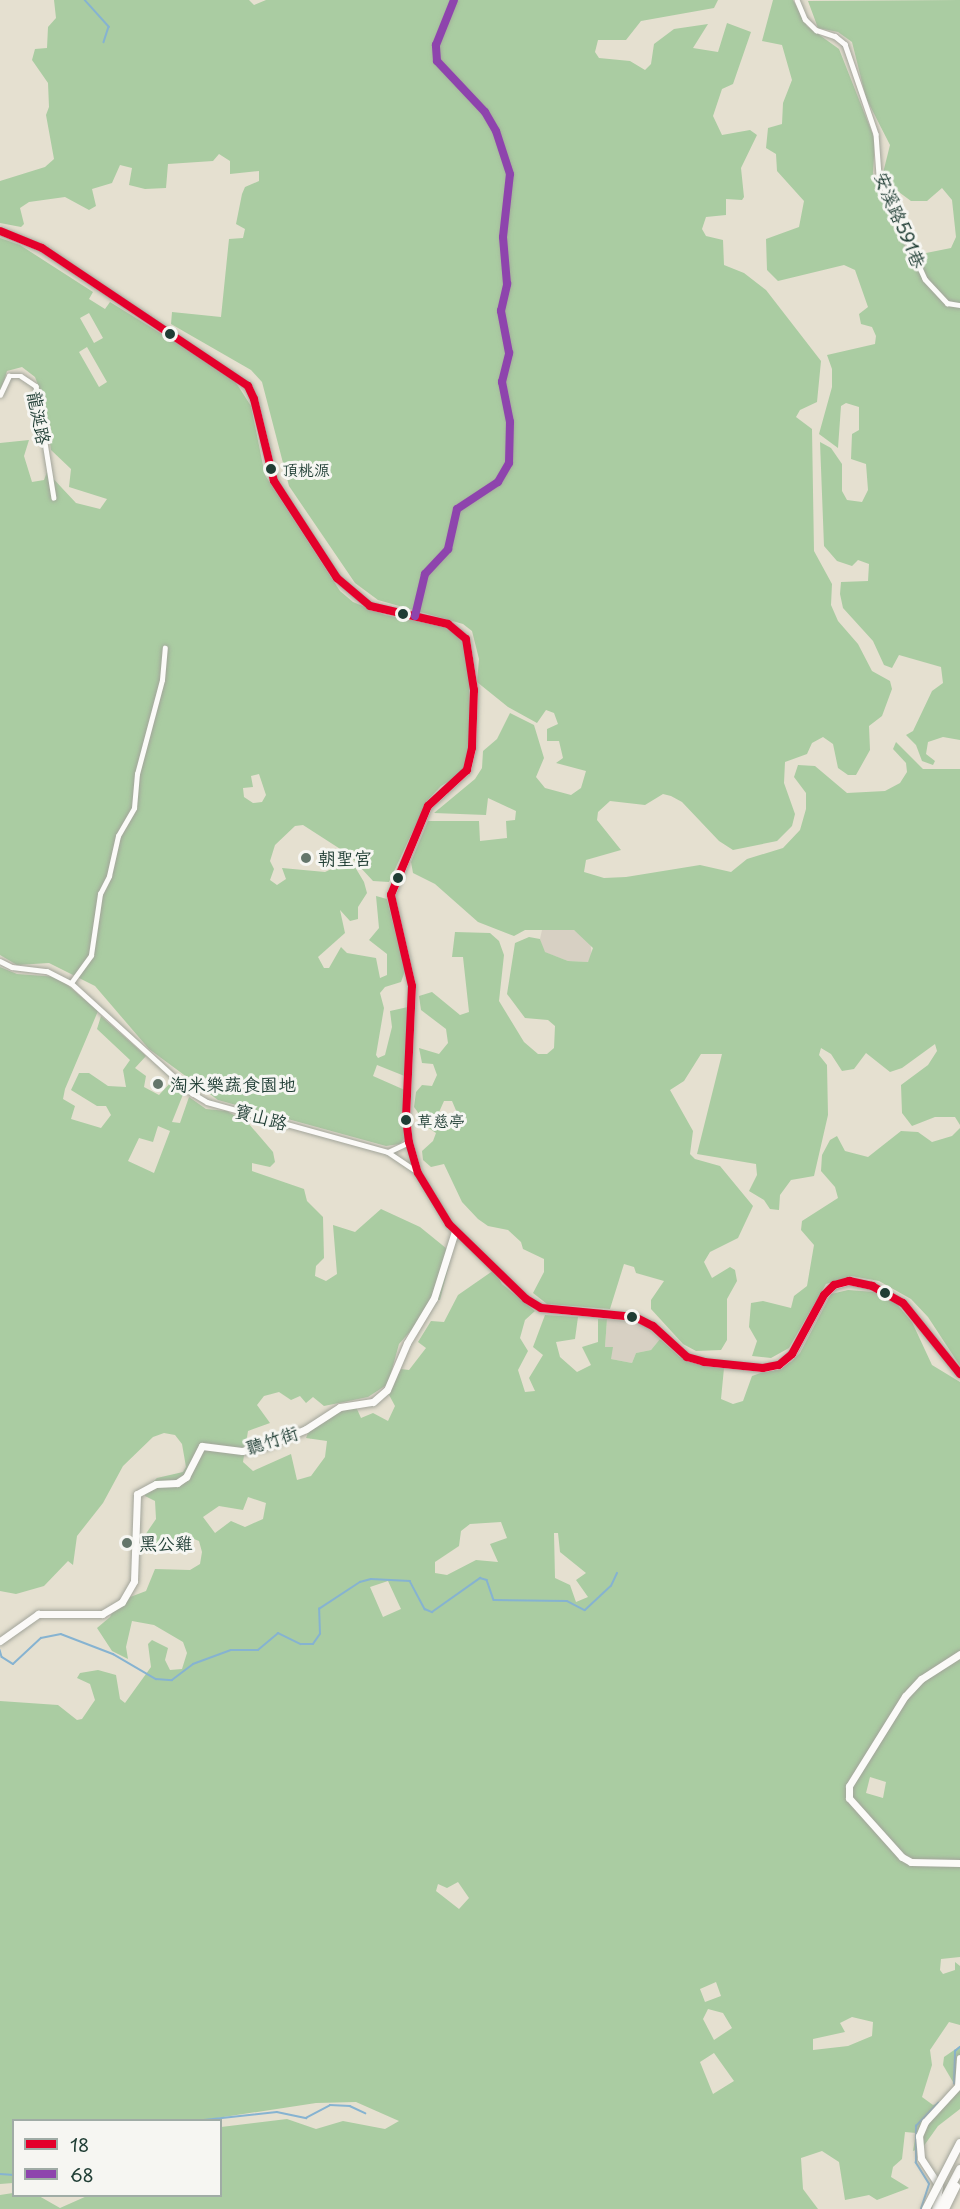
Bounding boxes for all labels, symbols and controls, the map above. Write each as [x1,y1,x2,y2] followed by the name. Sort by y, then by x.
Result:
[870,169,930,271] street label: 安溪路591巷
[164,328,176,340] unlabelled marker
[23,389,55,447] street label: 龍涎路
[282,459,330,479] place label: 頂桃源
[265,463,277,475] marker: 頂桃源
[397,608,409,620] unlabelled marker
[318,847,372,869] place label: 朝聖宮
[299,851,313,865] marker: 朝聖宮
[392,872,404,884] unlabelled marker
[170,1073,296,1095] place label: 淘米樂蔬食園地
[151,1077,165,1091] marker: 淘米樂蔬食園地
[232,1100,290,1134] street label: 寶山路
[417,1110,465,1130] place label: 草慈亭
[400,1114,412,1126] marker: 草慈亭
[879,1287,891,1299] unlabelled marker
[626,1311,638,1323] unlabelled marker
[243,1421,301,1459] street label: 聽竹街
[139,1532,193,1554] place label: 黑公雞
[120,1536,134,1550] marker: 黑公雞
[12,2119,222,2197] legend
[70,2131,89,2158] text: 18
[70,2161,94,2188] text: 68

